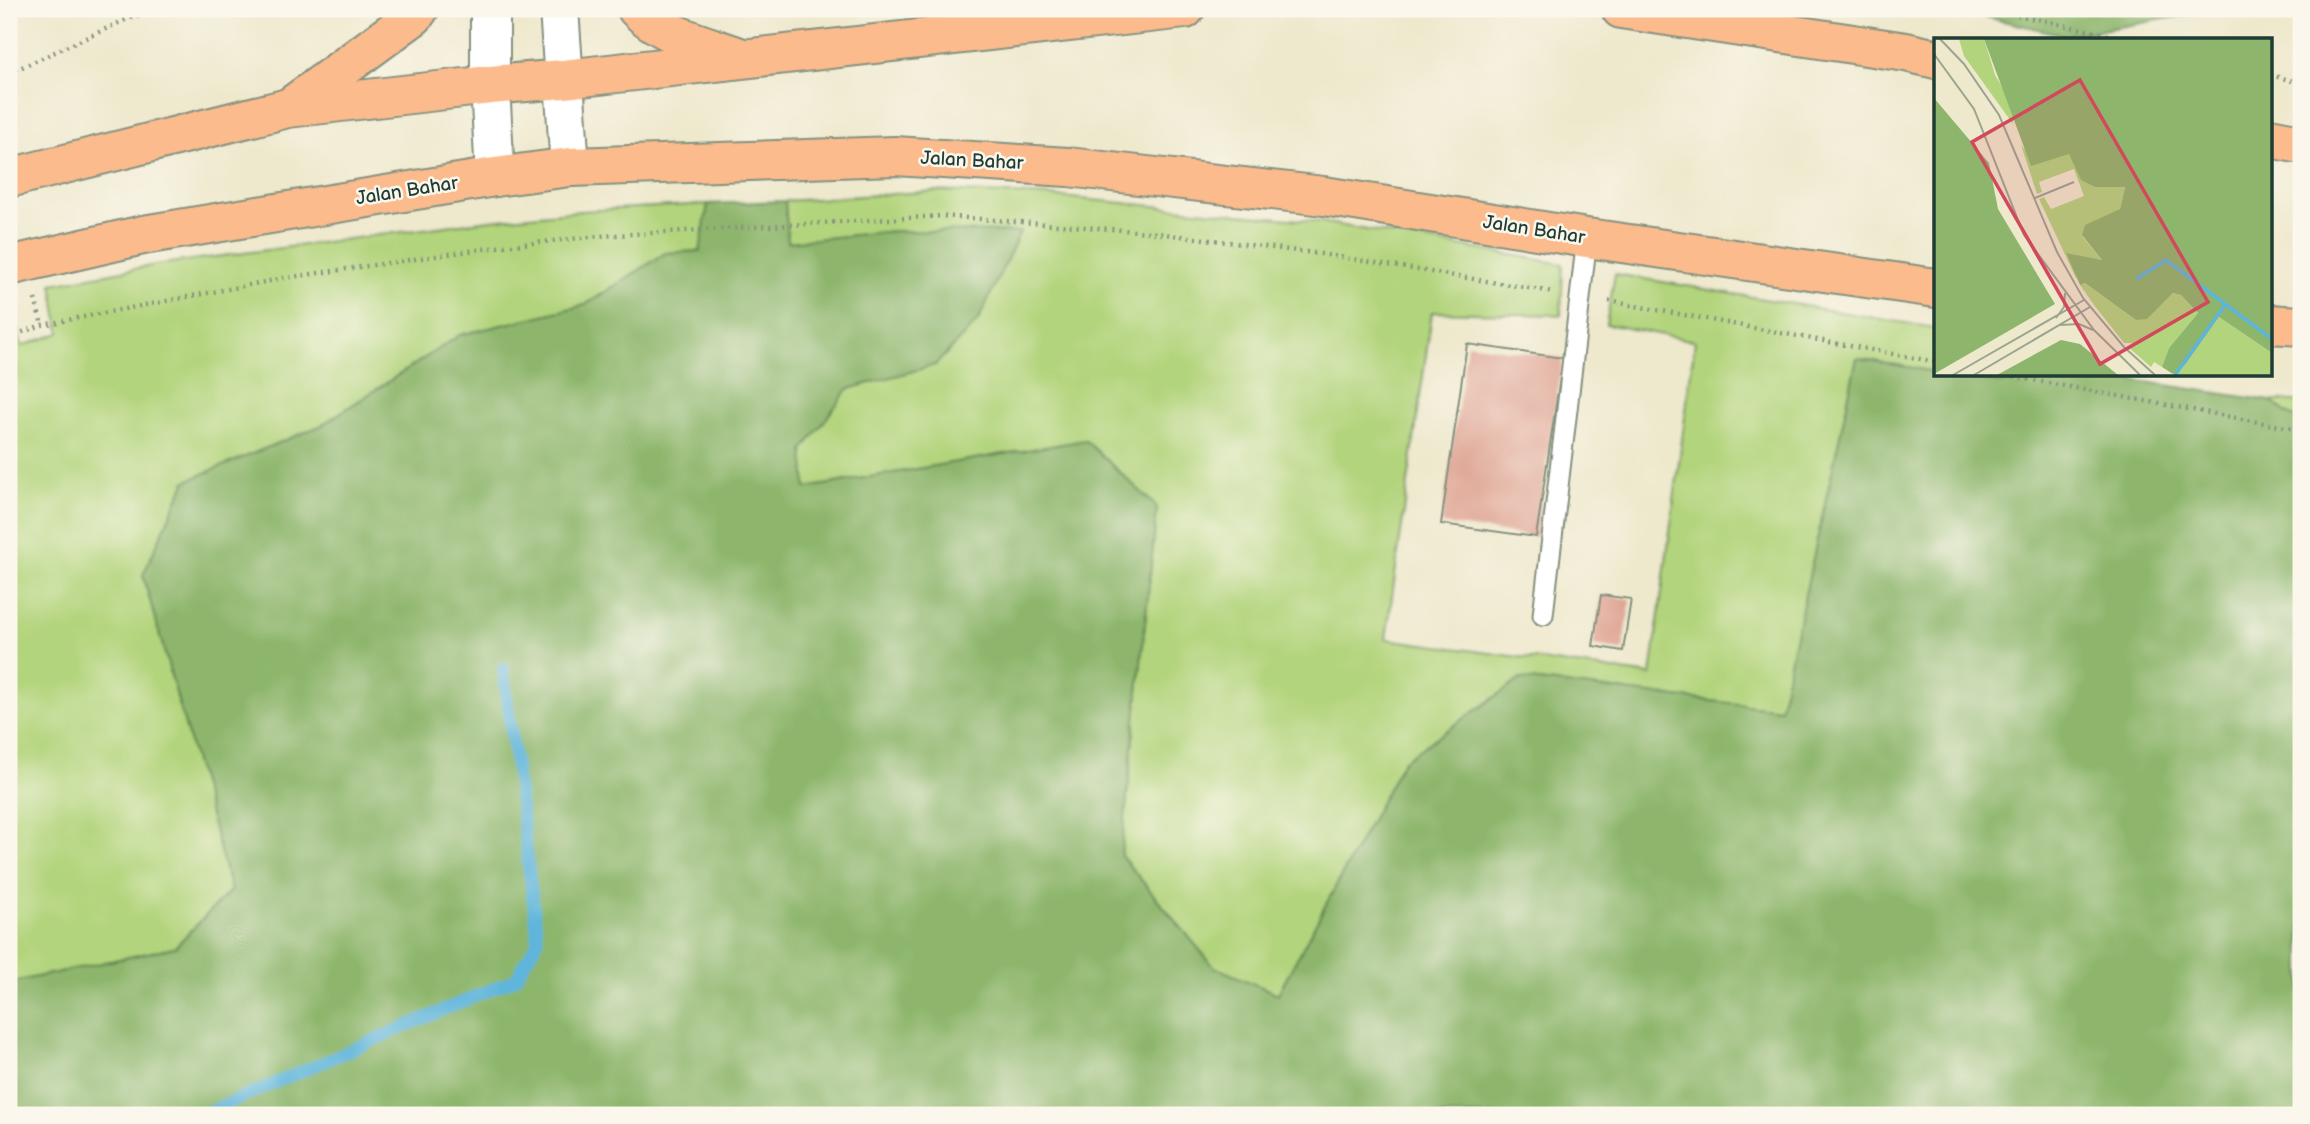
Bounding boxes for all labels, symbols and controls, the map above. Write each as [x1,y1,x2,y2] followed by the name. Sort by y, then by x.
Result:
[1934,38,2272,376] inset map
[920,147,1025,175] street label: Jalan Bahar
[354,171,461,210] street label: Jalan Bahar
[1481,211,1588,250] street label: Jalan Bahar

